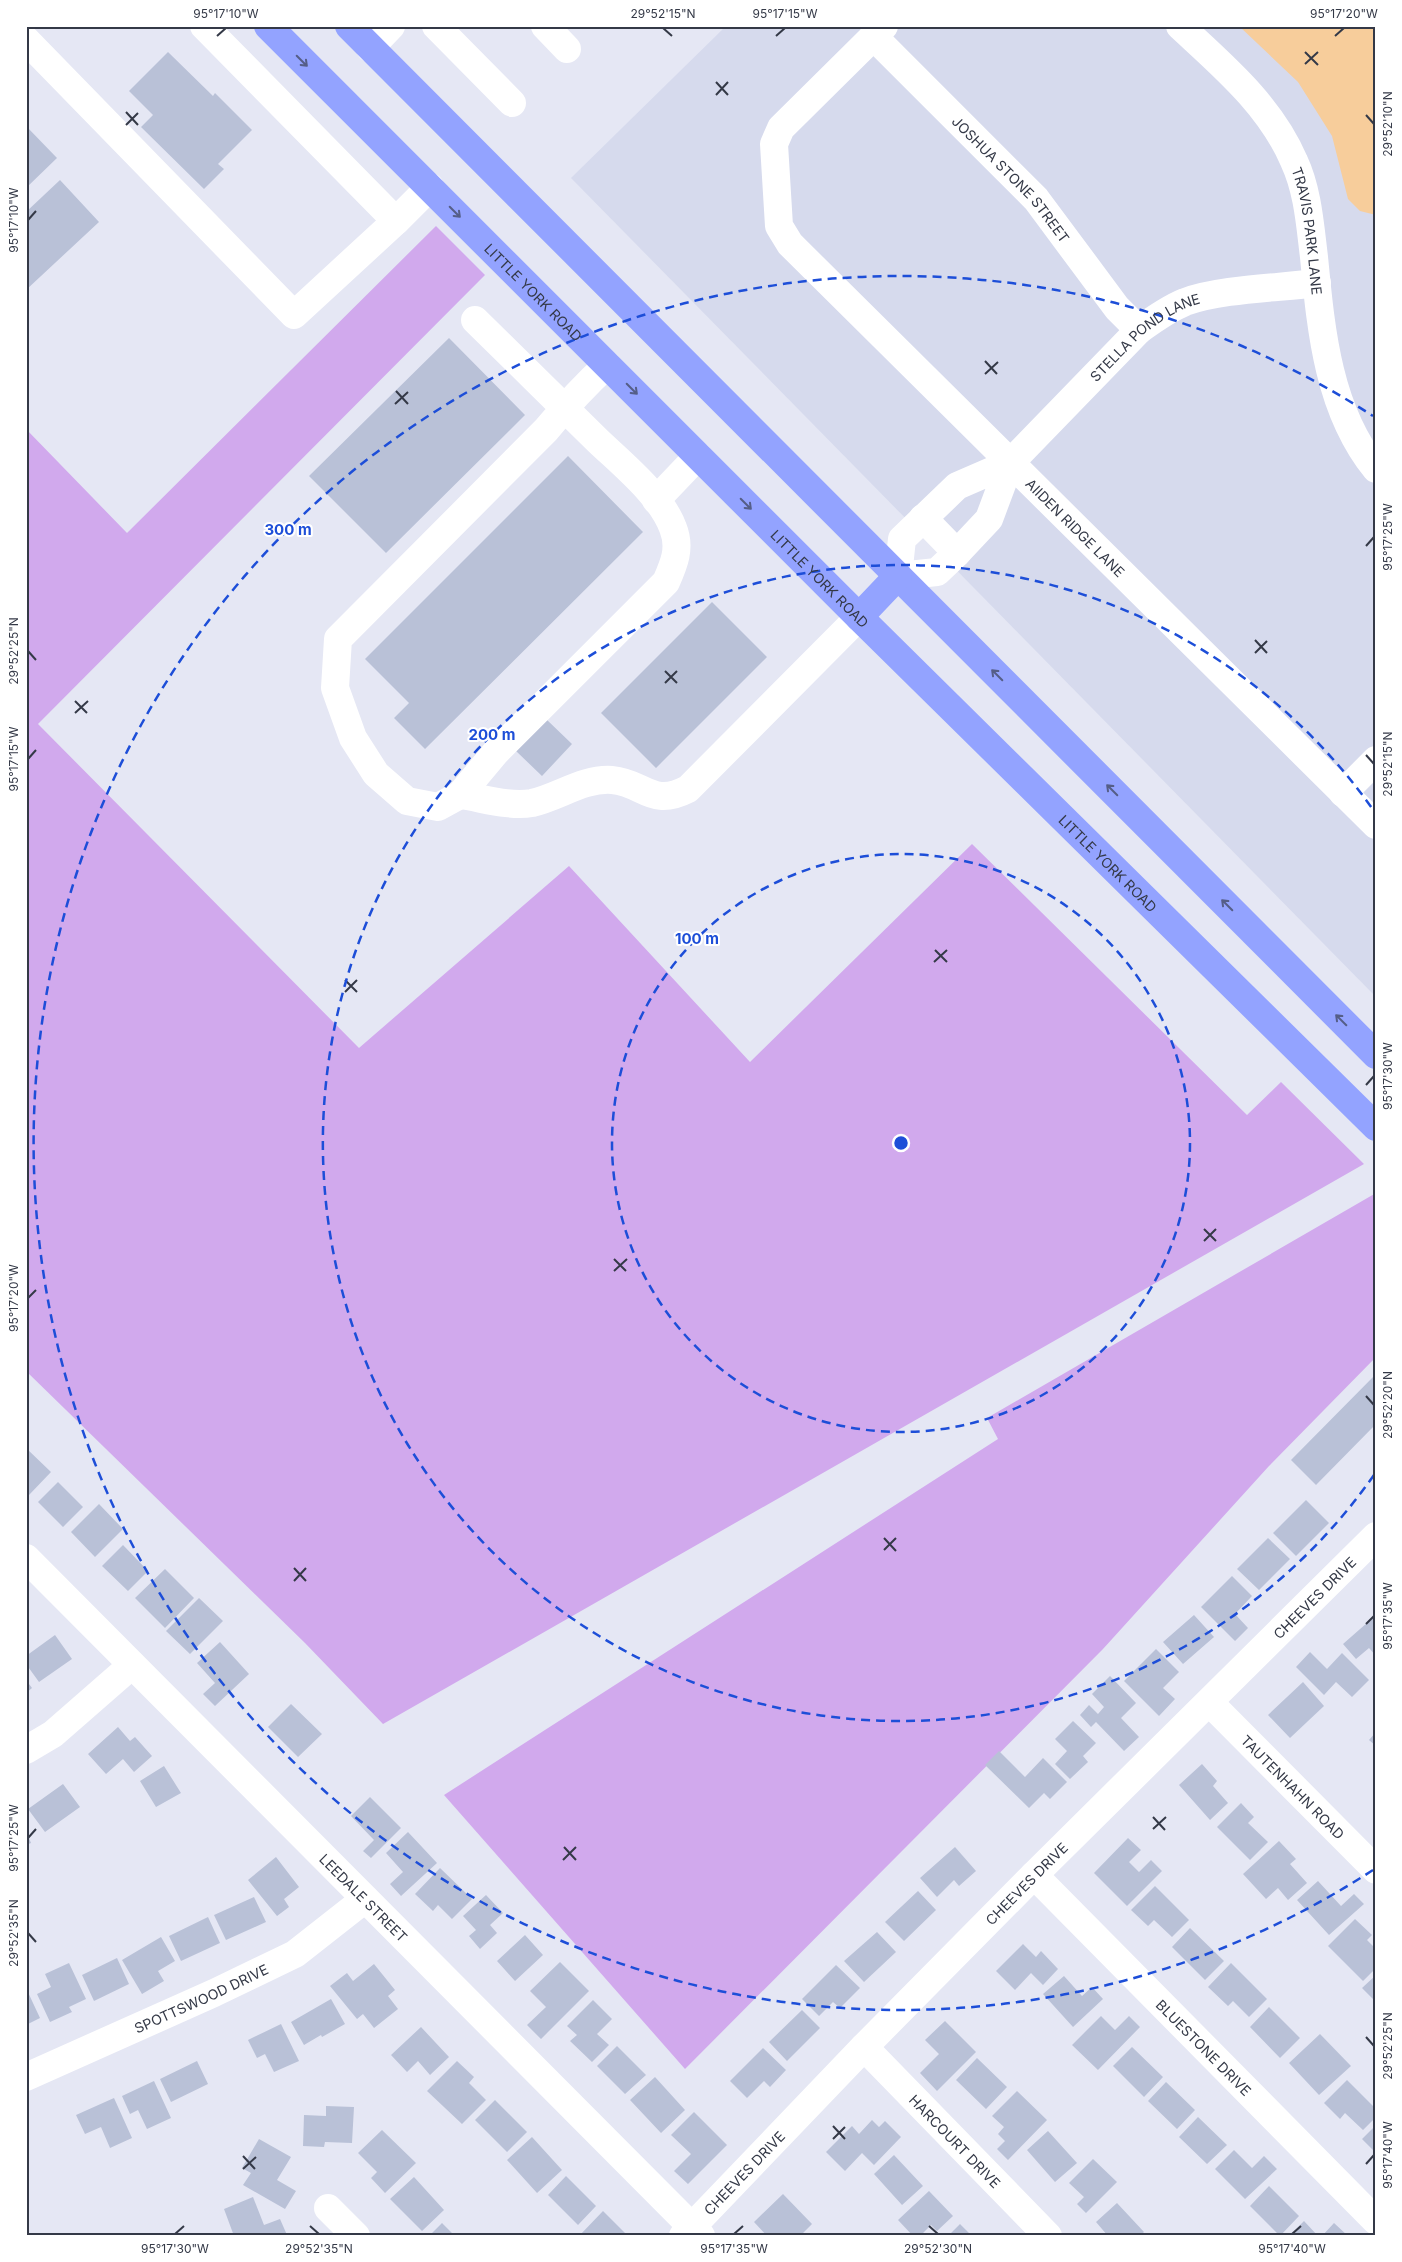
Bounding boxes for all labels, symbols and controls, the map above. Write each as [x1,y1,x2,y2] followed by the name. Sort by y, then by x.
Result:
[193,6,259,21] text: 95°17'10"W
[630,6,696,21] text: 29°52'15"N
[752,6,818,21] text: 95°17'15"W
[1310,6,1378,21] text: 95°17'20"W
[296,54,308,66] one-way arrow
[1380,91,1395,157] text: 29°52'10"N
[949,112,1074,245] street label: JOSHUA STONE STREET
[1289,165,1326,296] street label: TRAVIS PARK LANE
[6,187,21,253] text: 95°17'10"W
[449,206,461,218] one-way arrow
[481,239,586,344] street label: LITTLE YORK ROAD
[1086,289,1202,384] street label: STELLA POND LANE
[625,383,638,395] one-way arrow
[1023,475,1129,580] street label: AIIDEN RIDGE LANE
[740,498,752,510] one-way arrow
[1380,503,1395,571] text: 95°17'25"W
[264,520,312,539] text: 300 m
[768,526,873,631] street label: LITTLE YORK ROAD
[6,617,21,685] text: 29°52'25"N
[991,669,1003,681] one-way arrow
[469,725,515,744] text: 200 m
[6,726,21,792] text: 95°17'15"W
[1380,731,1395,797] text: 29°52'15"N
[1106,784,1118,796] one-way arrow
[1056,811,1161,915] street label: LITTLE YORK ROAD
[1221,900,1233,912] one-way arrow
[675,929,719,948] text: 100 m
[1336,1015,1348,1027] one-way arrow
[1380,1042,1395,1110] text: 95°17'30"W
[892,1134,910,1152] centre of rings
[6,1264,21,1332] text: 95°17'20"W
[1380,1371,1395,1439] text: 29°52'20"N
[1269,1553,1359,1642] street label: CHEEVES DRIVE
[1380,1582,1395,1650] text: 95°17'35"W
[1238,1731,1348,1842] street label: TAUTENHAHN ROAD
[6,1804,21,1872] text: 95°17'25"W
[981,1839,1071,1928] street label: CHEEVES DRIVE
[317,1850,411,1945] street label: LEEDALE STREET
[6,1899,21,1967] text: 29°52'35"N
[131,1960,271,2036] street label: SPOTTSWOOD DRIVE
[1153,1996,1255,2099] street label: BLUESTONE DRIVE
[1380,2012,1395,2080] text: 29°52'25"N
[906,2091,1005,2191] street label: HARCOURT DRIVE
[1380,2121,1395,2189] text: 95°17'40"W
[700,2127,788,2218] street label: CHEEVES DRIVE
[141,2241,209,2256] text: 95°17'30"W
[285,2241,353,2256] text: 29°52'35"N
[700,2241,768,2256] text: 95°17'35"W
[904,2241,972,2256] text: 29°52'30"N
[1258,2241,1326,2256] text: 95°17'40"W

